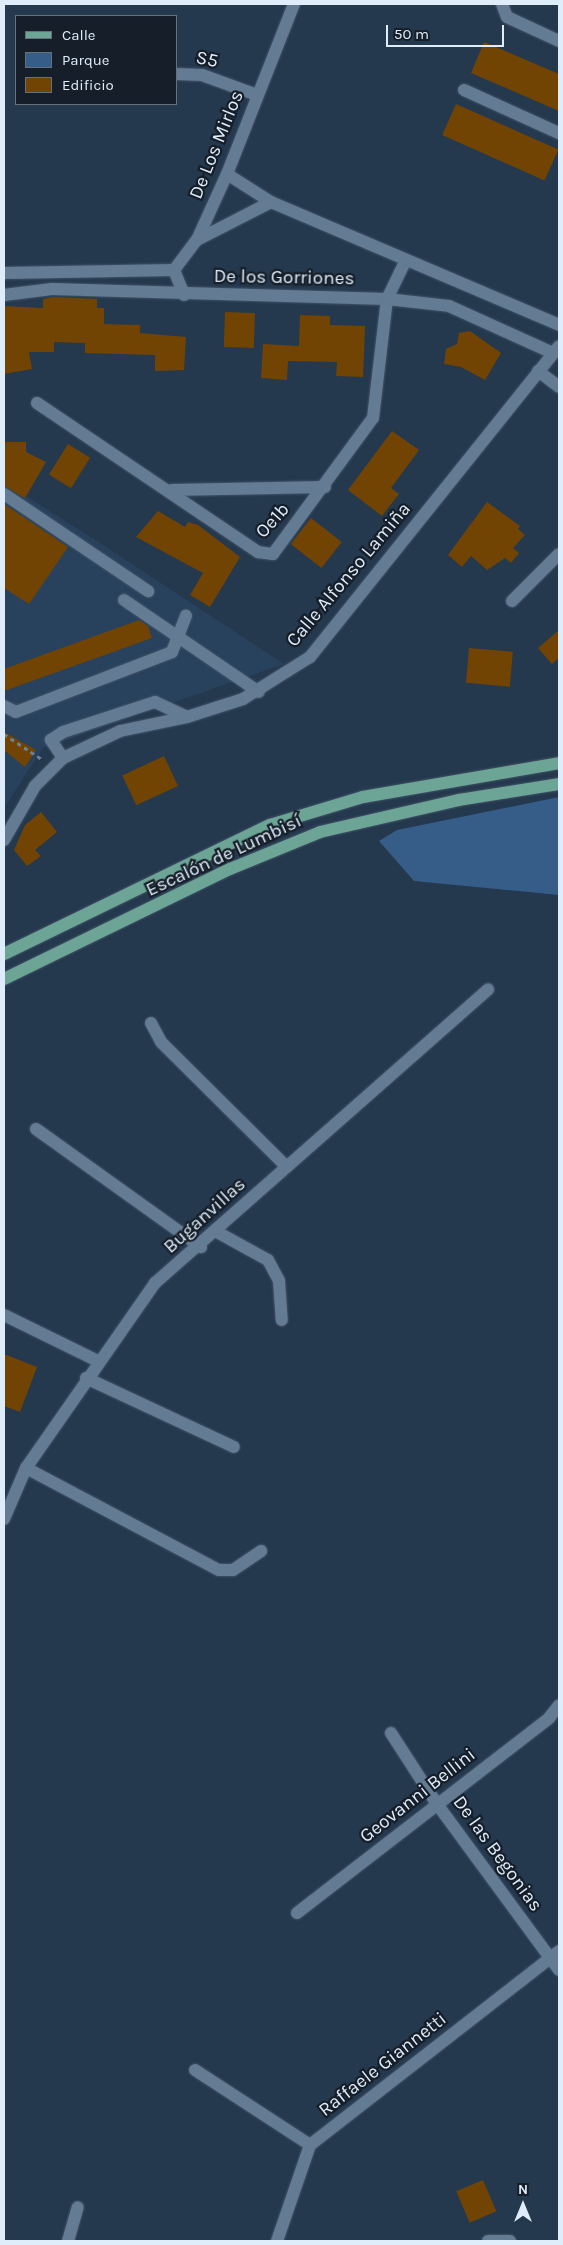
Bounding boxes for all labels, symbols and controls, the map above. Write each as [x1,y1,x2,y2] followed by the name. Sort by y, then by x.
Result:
[15,15,178,105] legend
[388,15,506,47] scale bar
[394,25,429,43] text: 50 m
[62,26,96,44] text: Calle
[194,47,220,73] street label: S5
[62,51,110,69] text: Parque
[62,76,114,94] text: Edificio
[185,87,249,203] street label: De Los Mirlos
[214,265,354,291] street label: De los Gorriones
[282,498,416,652] street label: Calle Alfonso Lamiña
[251,499,295,543] street label: Oe1b
[143,810,305,902] street label: Escalón de Lumbisí
[159,1173,251,1259] street label: Buganvillas
[356,1744,480,1848] street label: Geovanni Bellini
[447,1792,547,1916] street label: De las Begonias
[315,2008,451,2122] street label: Raffaele Giannetti
[498,2180,548,2230] north arrow
[518,2181,528,2198] text: N

